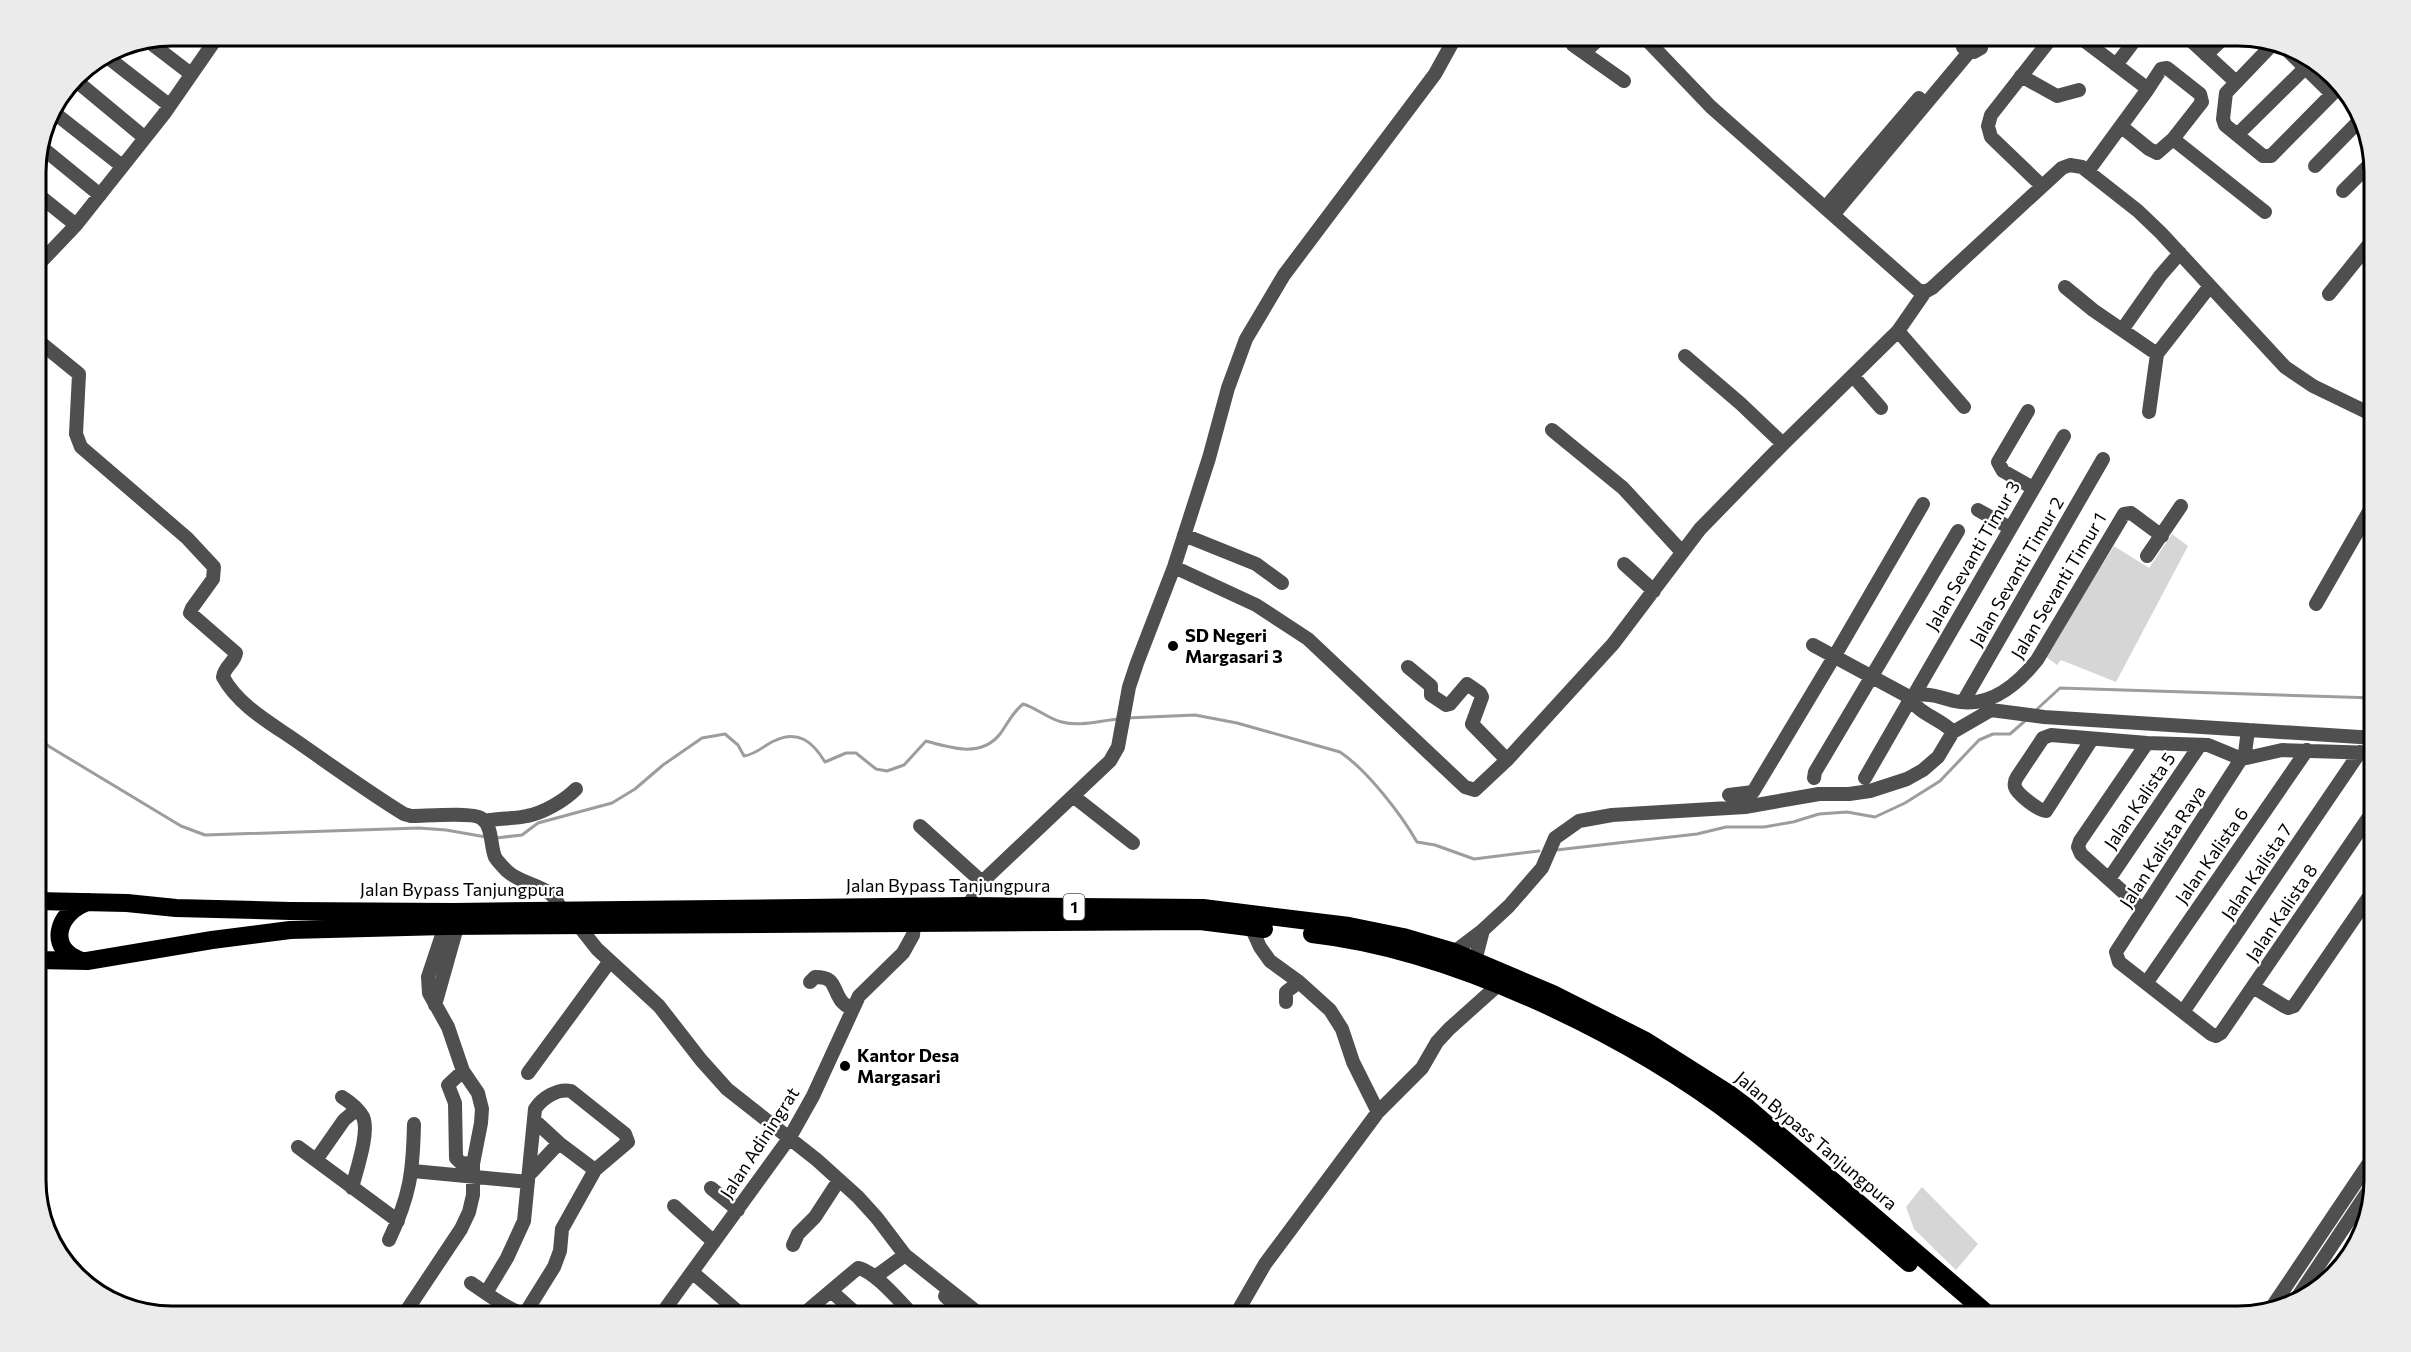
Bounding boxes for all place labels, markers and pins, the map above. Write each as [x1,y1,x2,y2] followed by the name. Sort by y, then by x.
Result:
[1185,624,1283,667] place label: SD Negeri Margasari 3
[1166,639,1180,653] marker: SD Negeri Margasari 3
[857,1044,959,1087] place label: Kantor Desa Margasari
[838,1059,852,1073] marker: Kantor Desa Margasari

